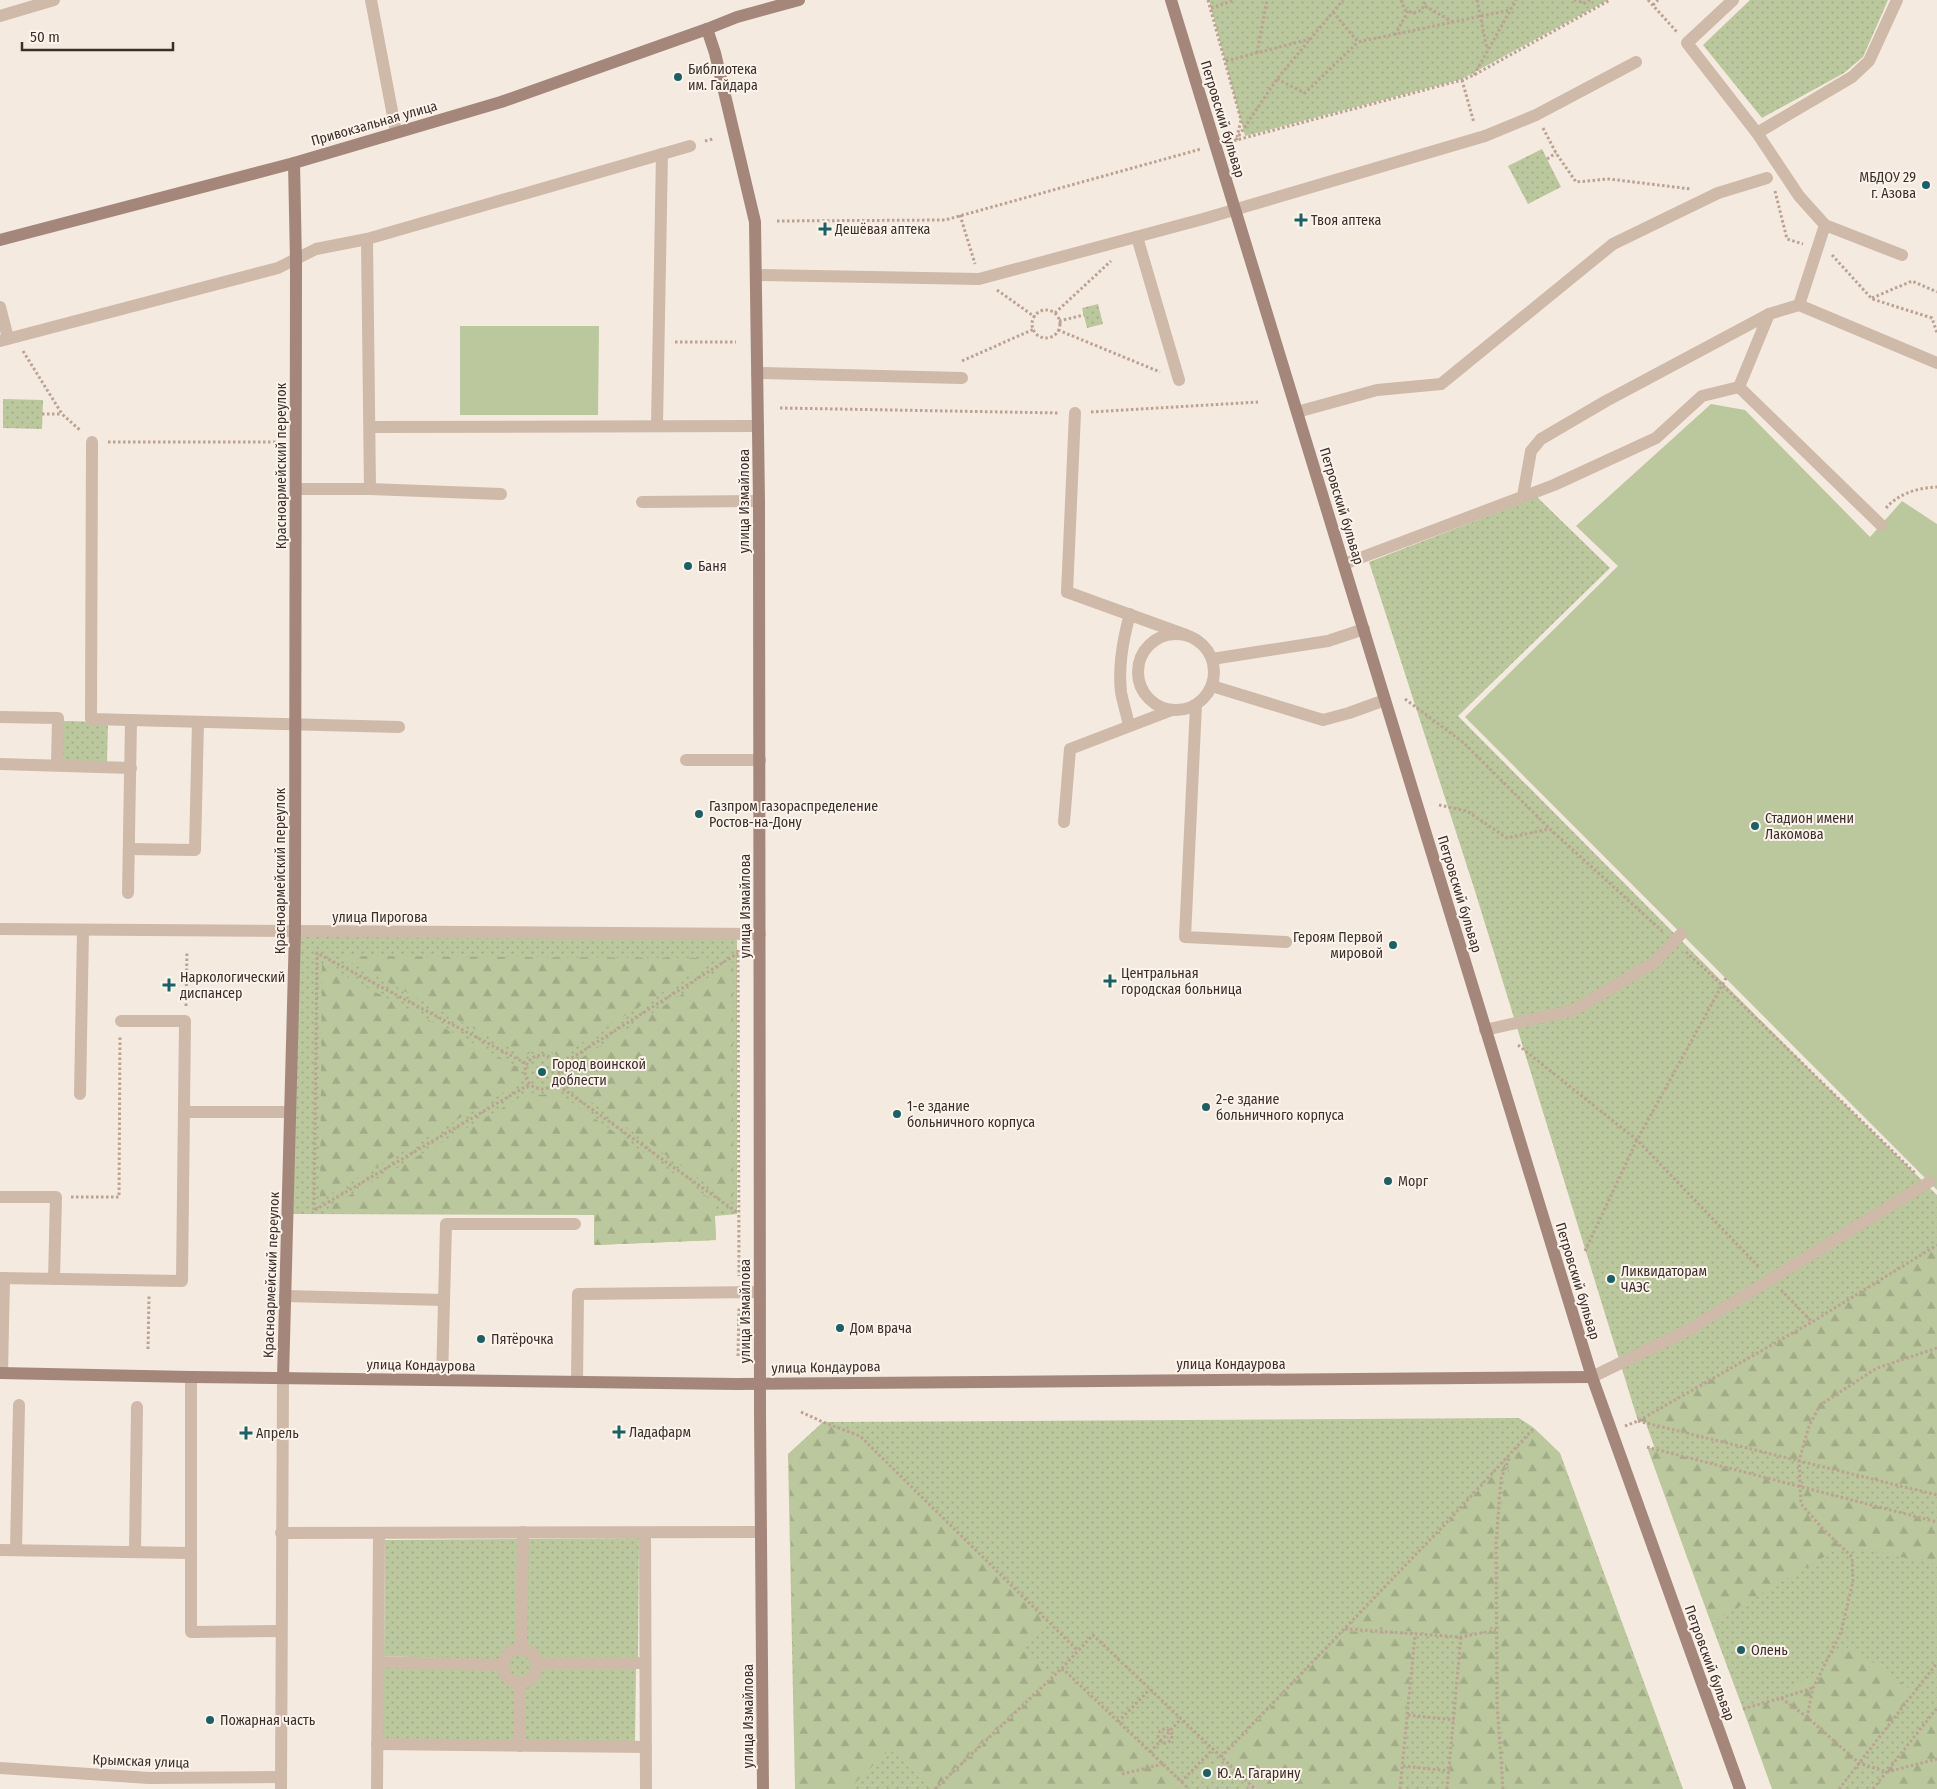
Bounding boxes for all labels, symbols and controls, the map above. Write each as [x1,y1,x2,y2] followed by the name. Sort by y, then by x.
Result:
[22,20,174,52] scale bar
[30,28,60,46] text: 50 m
[1197,59,1248,180] street label: Петровский бульвар
[688,61,758,94] place label: Библиотека им. Гайдара
[672,71,684,83] marker: Библиотека им. Гайдара
[309,97,439,150] street label: Привокзальная улица
[1859,169,1916,202] place label: МБДОУ 29 г. Азова
[1920,179,1932,191] marker: МБДОУ 29 г. Азова
[1311,212,1381,229] place label: Твоя аптека
[1295,214,1307,226] marker: Твоя аптека
[834,221,931,238] place label: Дешёвая аптека
[819,223,831,235] marker: Дешёвая аптека
[273,382,290,549] street label: Красноармейский переулок
[1316,446,1367,567] street label: Петровский бульвар
[736,449,753,553] street label: улица Измайлова
[698,558,727,575] place label: Баня
[682,560,694,572] marker: Баня
[272,787,289,954] street label: Красноармейский переулок
[709,798,878,831] place label: Газпром газораспределение Ростов-на-Дону
[693,808,705,820] marker: Газпром газораспределение Ростов-на-Дону
[1765,810,1854,843] place label: Стадион имени Лакомова
[1749,820,1761,832] marker: Стадион имени Лакомова
[1434,834,1485,955] street label: Петровский бульвар
[737,854,754,958] street label: улица Измайлова
[332,909,428,926] street label: улица Пирогова
[1293,929,1383,962] place label: Героям Первой мировой
[1387,939,1399,951] marker: Героям Первой мировой
[1121,965,1242,998] place label: Центральная городская больница
[180,969,285,1002] place label: Наркологический диспансер
[1103,974,1117,988] marker: Центральная городская больница
[162,978,176,992] marker: Наркологический диспансер
[552,1056,646,1089] place label: Город воинской доблести
[536,1066,548,1078] marker: Город воинской доблести
[1216,1091,1344,1124] place label: 2-е здание больничного корпуса
[907,1098,1035,1131] place label: 1-е здание больничного корпуса
[1200,1101,1212,1113] marker: 2-е здание больничного корпуса
[891,1108,903,1120] marker: 1-е здание больничного корпуса
[1398,1173,1429,1190] place label: Морг
[1382,1175,1394,1187] marker: Морг
[260,1191,283,1358] street label: Красноармейский переулок
[1552,1221,1603,1342] street label: Петровский бульвар
[737,1259,754,1363] street label: улица Измайлова
[1621,1263,1707,1296] place label: Ликвидаторам ЧАЭС
[1605,1273,1617,1285] marker: Ликвидаторам ЧАЭС
[849,1320,912,1337] place label: Дом врача
[834,1322,846,1334] marker: Дом врача
[491,1331,554,1348] place label: Пятёрочка
[475,1333,487,1345] marker: Пятёрочка
[366,1356,476,1375] street label: улица Кондаурова
[1177,1356,1286,1373] street label: улица Кондаурова
[771,1358,881,1377] street label: улица Кондаурова
[629,1424,691,1441] place label: Ладафарм
[256,1425,299,1442] place label: Апрель
[613,1426,625,1438] marker: Ладафарм
[240,1427,252,1439] marker: Апрель
[1681,1603,1738,1723] street label: Петровский бульвар
[1751,1642,1788,1659] place label: Олень
[1735,1644,1747,1656] marker: Олень
[740,1664,757,1768] street label: улица Измайлова
[220,1712,316,1729] place label: Пожарная часть
[204,1714,216,1726] marker: Пожарная часть
[92,1751,190,1772] street label: Крымская улица
[1217,1765,1301,1782] place label: Ю. А. Гагарину
[1201,1767,1213,1779] marker: Ю. А. Гагарину

